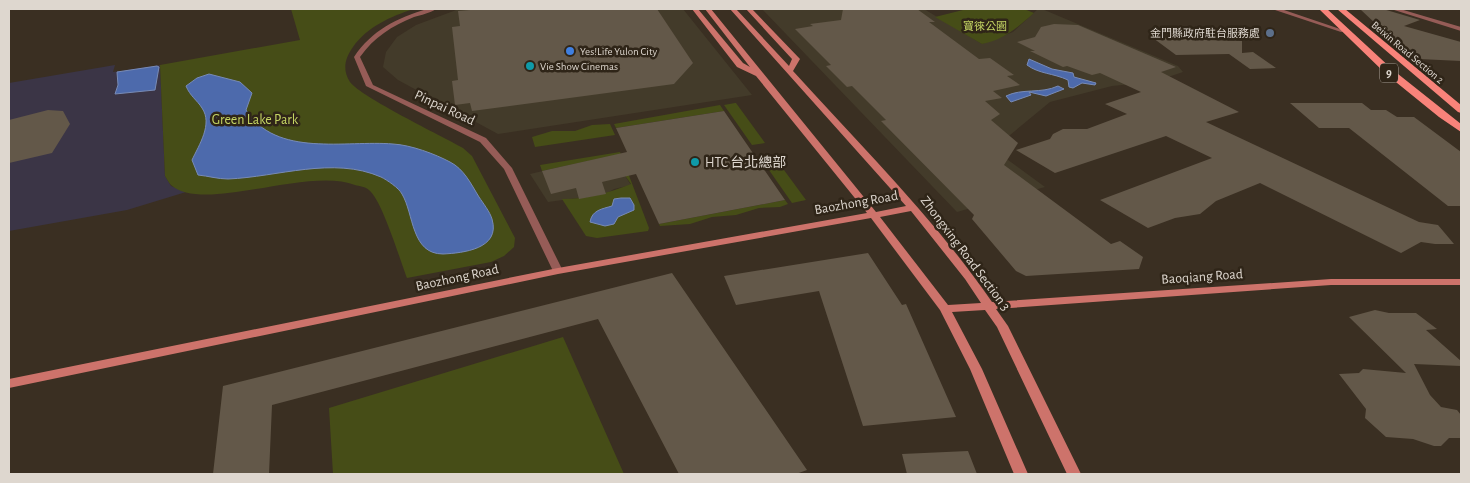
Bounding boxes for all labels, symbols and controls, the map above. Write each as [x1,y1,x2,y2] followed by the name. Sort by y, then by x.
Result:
[1370,19,1446,86] street label: Beixin Road Section 2
[963,20,1007,32] park label: 寶徠公園
[1150,27,1260,39] place label: 金門縣政府駐台服務處
[1264,27,1276,39] marker: 金門縣政府駐台服務處
[564,45,576,57] marker: Yes!Life Yulon City
[580,46,657,57] place label: Yes!Life Yulon City
[524,60,536,72] marker: Vie Show Cinemas
[540,61,618,72] place label: Vie Show Cinemas
[1380,64,1398,82] road number: 9
[412,88,477,128] street label: Pinpai Road
[212,113,299,127] park label: Green Lake Park
[705,154,786,170] place label: HTC 台北總部
[689,156,701,168] marker: HTC 台北總部
[813,189,899,217] street label: Baozhong Road
[918,194,1013,314] street label: Zhongxing Road Section 3
[414,262,500,294] street label: Baozhong Road
[1161,267,1243,287] street label: Baoqiang Road

